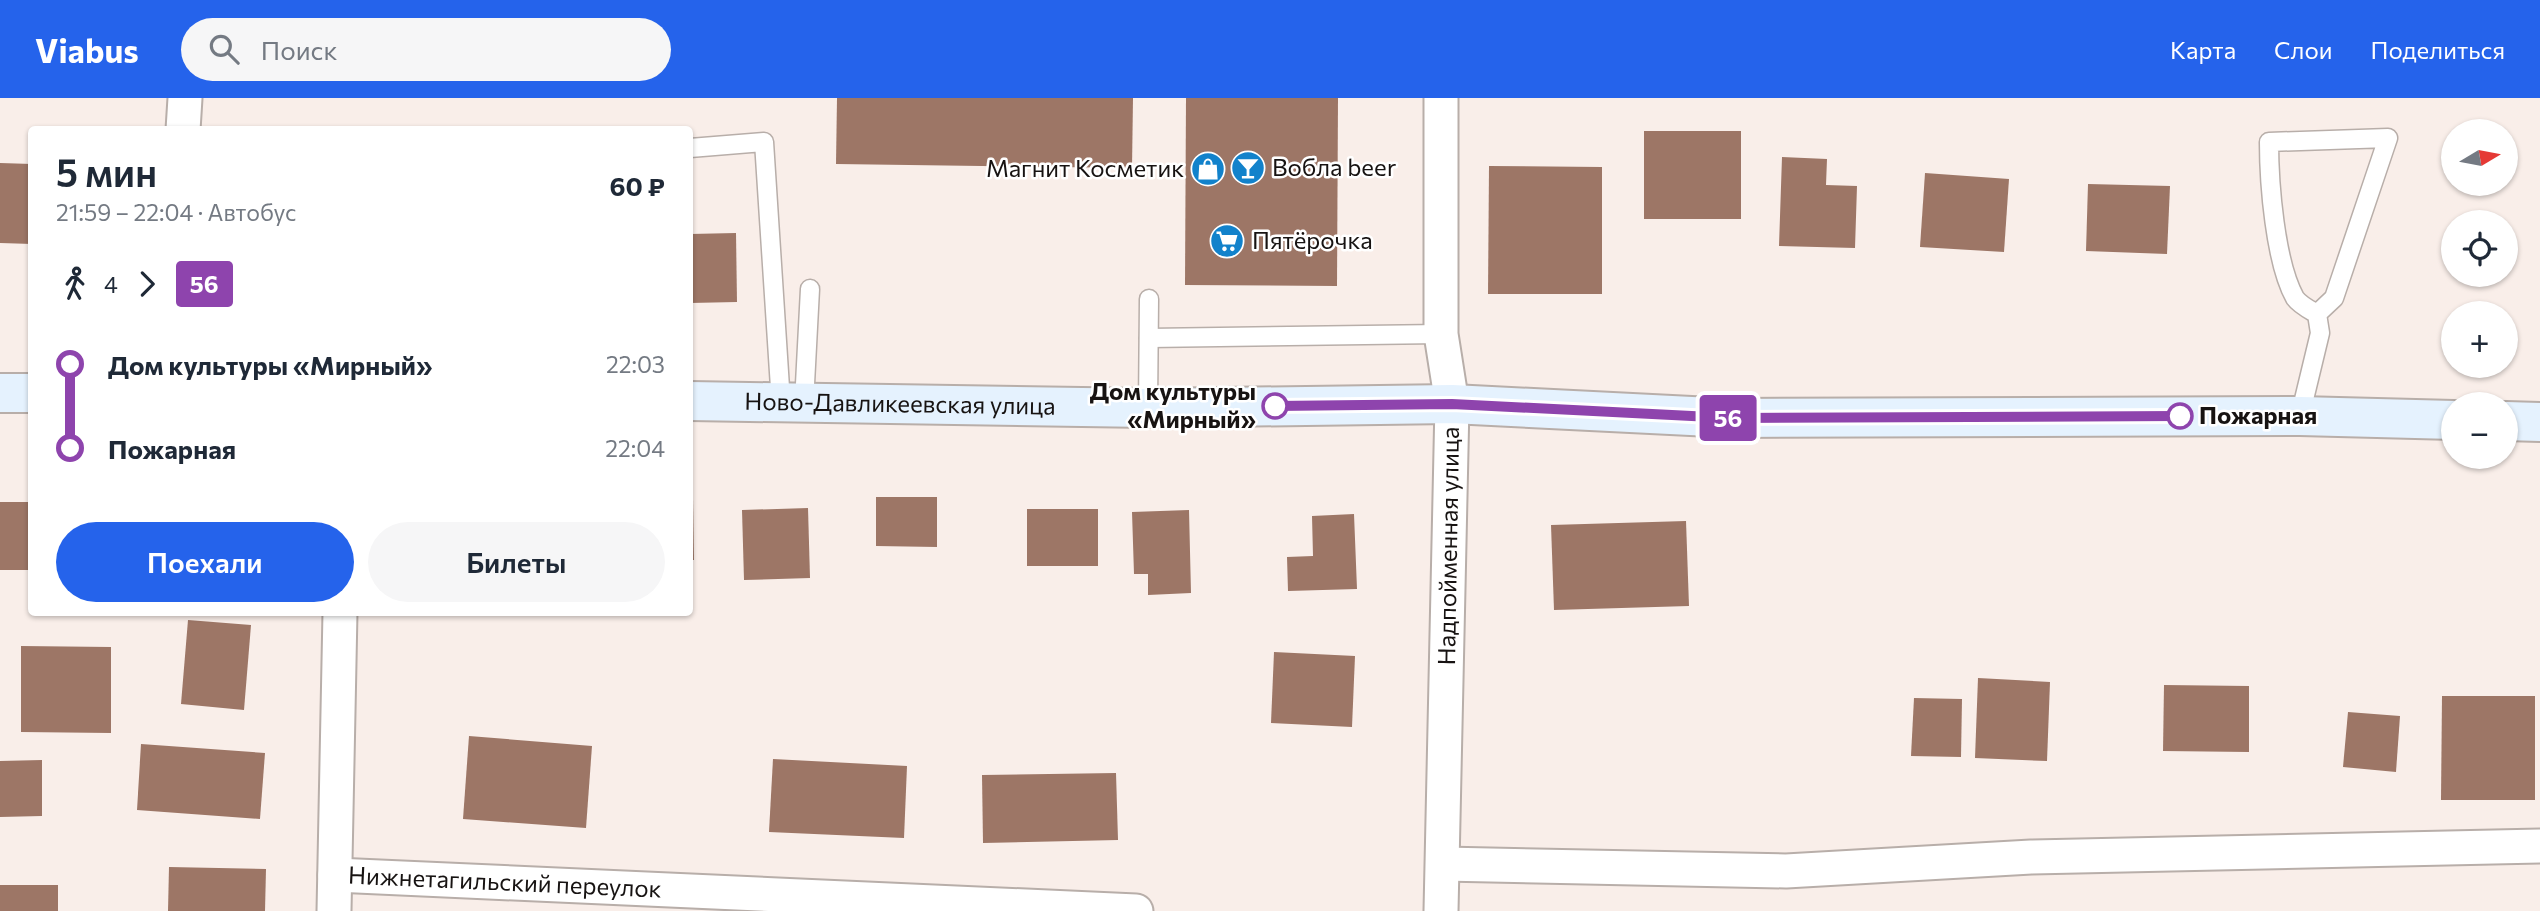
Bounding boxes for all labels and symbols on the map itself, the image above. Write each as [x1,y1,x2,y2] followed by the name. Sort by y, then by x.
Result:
[2441,119,2518,196] north arrow
[1229,149,1267,187] bar icon: Вобла beer
[1189,150,1227,188] shop icon: Магнит Косметик
[1272,152,1397,181] place label: Вобла beer
[986,153,1184,182] place label: Магнит Косметик
[1208,222,1246,260] supermarket icon: Пятёрочка
[1252,225,1373,254] place label: Пятёрочка
[1090,376,1256,433] place label: Дом культуры «Мирный»
[744,386,1056,420] street label: Ново-Давликеевская улица
[1262,393,1288,419] marker: Дом культуры «Мирный»
[1696,395,1760,441] line badge: 56
[2199,400,2317,429] place label: Пожарная
[2167,403,2193,429] marker: Пожарная
[1431,426,1464,666] street label: Надпойменная улица
[348,860,662,903] street label: Нижнетагильский переулок

